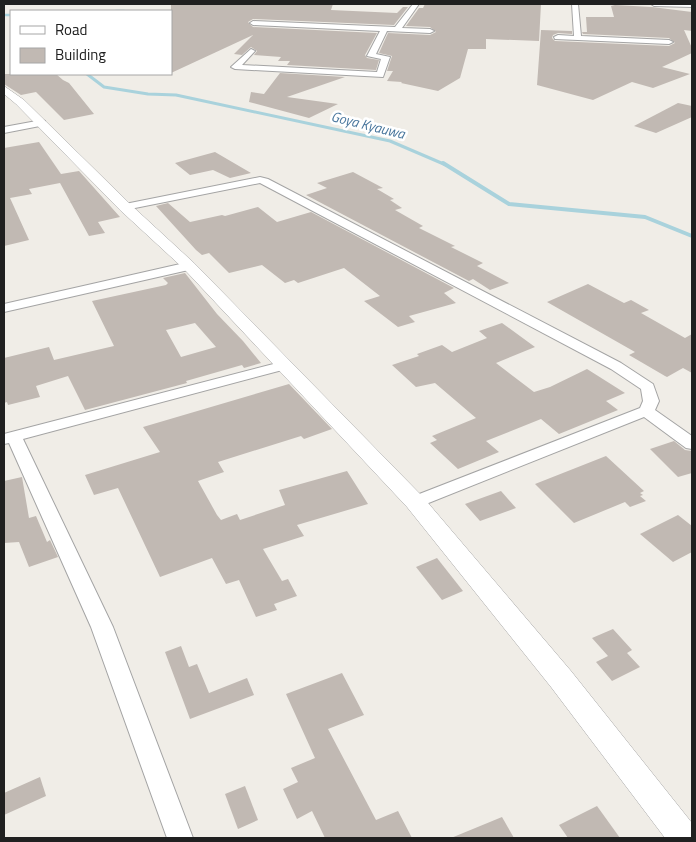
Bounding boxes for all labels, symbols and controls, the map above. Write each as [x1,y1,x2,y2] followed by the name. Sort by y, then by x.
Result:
[10,10,172,75] legend
[55,18,87,41] text: Road
[55,43,106,66] text: Building
[329,105,408,144] water label: Goya Kyauwa

